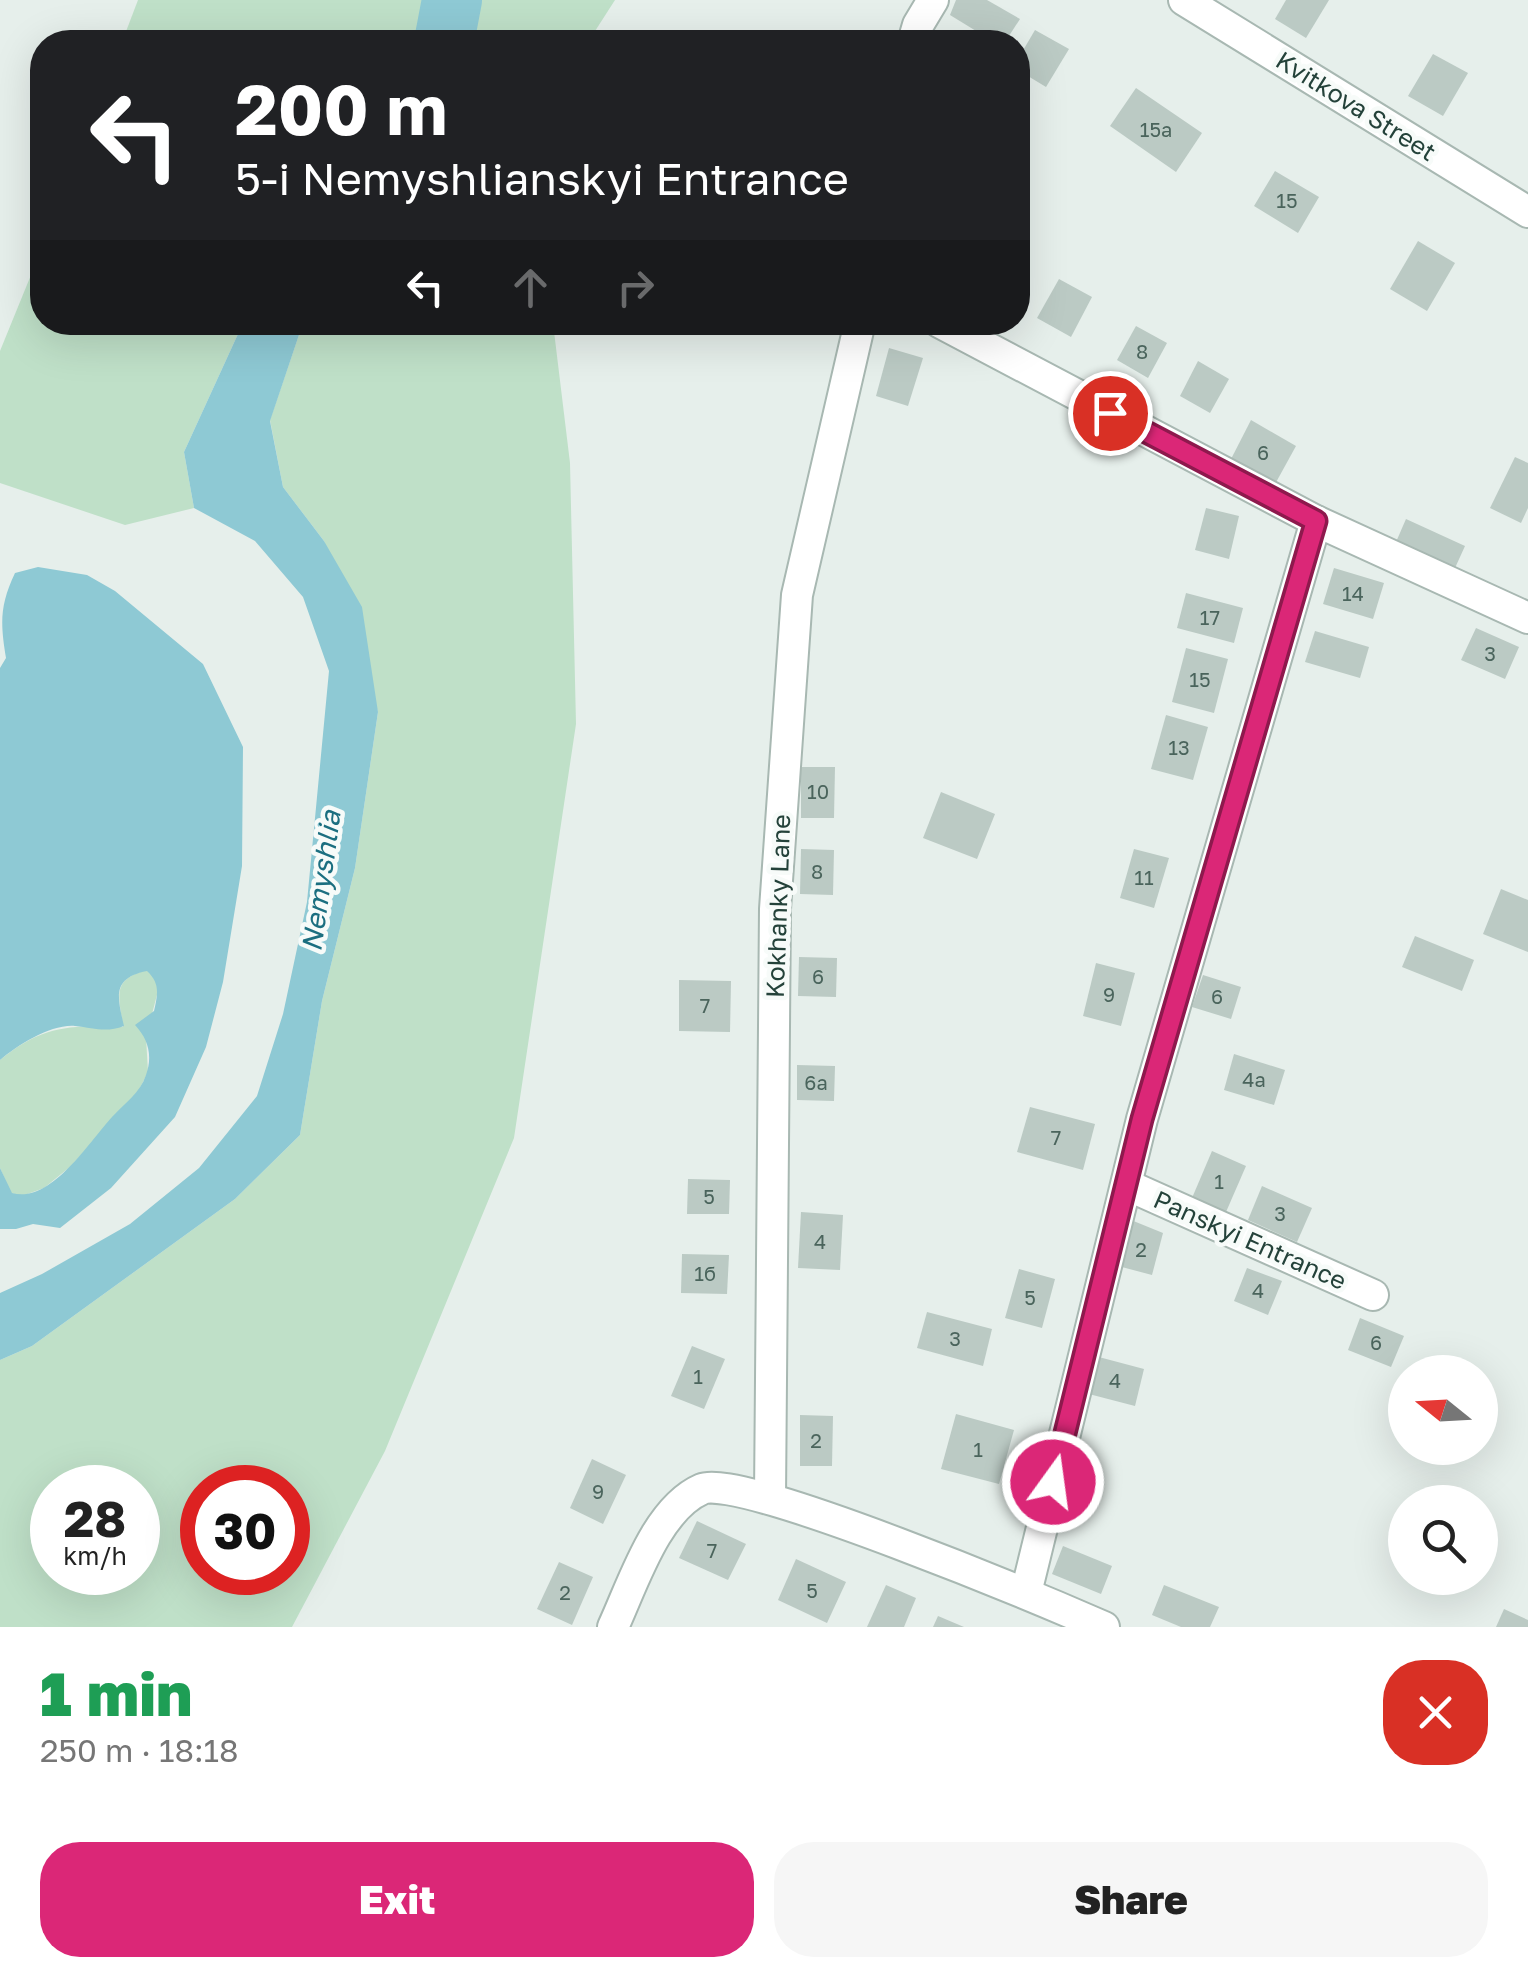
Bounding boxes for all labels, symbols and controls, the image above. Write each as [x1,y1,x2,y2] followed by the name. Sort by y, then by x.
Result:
[1271,44,1442,167] street label: Kvitkova Street
[235,66,447,150] text: 200 m
[70,70,200,200] icon: left
[1140,117,1172,141] house number: 15а
[235,151,849,205] text: 5-i Nemyshlianskyi Entrance
[1276,188,1298,212] house number: 15
[398,260,453,315] icon: left
[503,260,558,315] icon: ahead
[608,260,663,315] icon: right
[1136,339,1148,363] house number: 8
[1068,371,1153,456] pin
[1083,386,1138,441] icon: arrive
[1257,440,1269,464] house number: 6
[1342,581,1364,605] house number: 14
[1200,605,1220,629] house number: 17
[1484,641,1496,665] house number: 3
[1189,667,1211,691] house number: 15
[1168,735,1190,759] house number: 13
[807,779,829,803] house number: 10
[294,807,347,953] water label: Nemyshlia
[759,814,796,998] street label: Kokhanky Lane
[811,859,823,883] house number: 8
[1134,865,1154,889] house number: 11
[812,964,824,988] house number: 6
[1103,982,1115,1006] house number: 9
[1211,984,1223,1008] house number: 6
[700,993,710,1017] house number: 7
[1242,1067,1266,1091] house number: 4а
[804,1070,828,1094] house number: 6а
[1051,1125,1061,1149] house number: 7
[1214,1169,1224,1193] house number: 1
[1149,1183,1351,1296] street label: Panskyi Entrance
[703,1184,715,1208] house number: 5
[1274,1201,1286,1225] house number: 3
[814,1229,826,1253] house number: 4
[1135,1237,1147,1261] house number: 2
[694,1261,716,1285] house number: 1б
[1252,1278,1264,1302] house number: 4
[1024,1285,1036,1309] house number: 5
[949,1326,961,1350] house number: 3
[1370,1330,1382,1354] house number: 6
[1388,1355,1498,1465] north arrow
[1388,1355,1498,1595] map controls
[693,1364,703,1388] house number: 1
[1109,1368,1121,1392] house number: 4
[810,1428,822,1452] house number: 2
[1001,1430,1105,1534] position arrow
[973,1437,983,1461] house number: 1
[180,1465,310,1595] speed limit sign: 30
[592,1479,604,1503] house number: 9
[1388,1485,1498,1595] button: search
[64,1488,126,1548] text: 28
[707,1538,717,1562] house number: 7
[63,1540,127,1571] text: km/h
[806,1578,818,1602] house number: 5
[559,1580,571,1604] house number: 2
[40,1657,192,1729] text: 1 min
[1383,1660,1488,1765] button: close
[40,1731,239,1769] text: 250 m · 18:18
[40,1842,754,1957] button: Exit
[774,1842,1488,1957] button: Share

